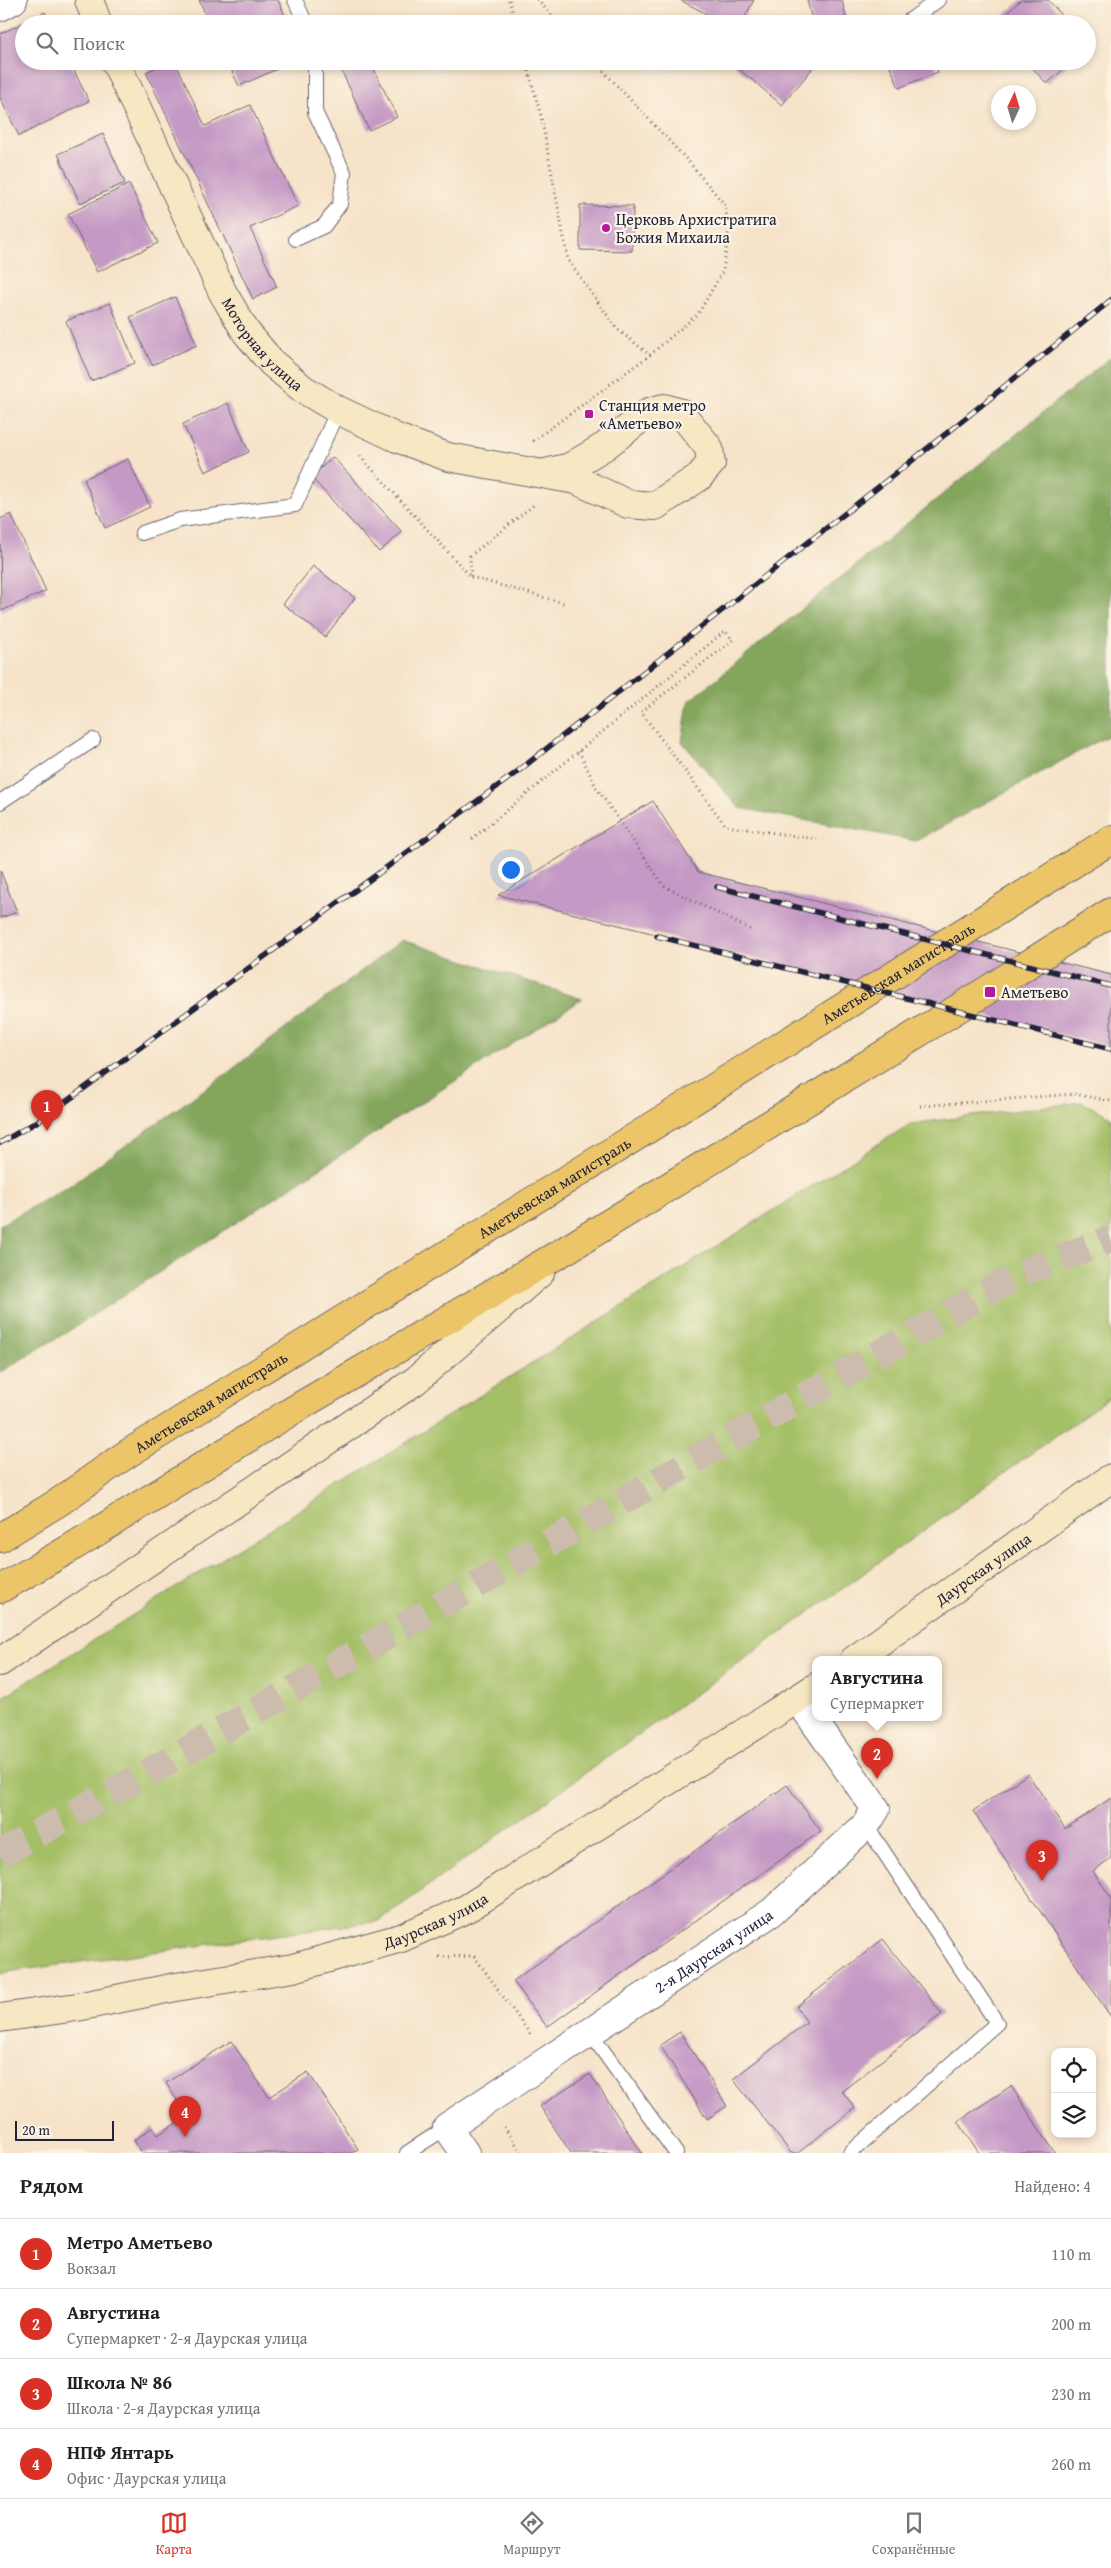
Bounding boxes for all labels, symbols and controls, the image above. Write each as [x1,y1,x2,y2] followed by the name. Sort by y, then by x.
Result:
[15,15,1096,70] search box
[33,29,61,57] icon: search
[73,29,125,57] text: Поиск
[991,85,1036,130] north arrow
[616,207,777,249] place label: Церковь Архистратига Божия Михаила
[600,222,612,234] marker: Церковь Архистратига Божия Михаила
[216,293,309,397] street label: Моторная улица
[599,393,706,435] place label: Станция метро «Аметьево»
[583,408,595,420] marker: Станция метро «Аметьево»
[498,857,524,883] your location
[817,916,980,1030] street label: Аметьевская магистраль
[1001,980,1068,1004] place label: Аметьево
[983,985,997,999] marker: Аметьево
[31,1090,63,1131] pin: 1
[473,1130,636,1244] street label: Аметьевская магистраль
[129,1345,292,1459] street label: Аметьевская магистраль
[929,1526,1036,1612] street label: Даурская улица
[812,1656,942,1721] popup
[830,1663,923,1691] text: Августина
[830,1691,924,1715] text: Супермаркет
[861,1738,893,1779] pin: 2
[1026,1840,1058,1881] pin: 3
[380,1886,493,1955] street label: Даурская улица
[649,1903,778,1999] street label: 2-я Даурская улица
[1051,2048,1096,2138] map controls
[1051,2048,1096,2093] button: locate
[1051,2093,1096,2138] button: layers
[169,2096,201,2137] pin: 4
[15,2118,114,2141] scale bar
[22,2120,50,2140] text: 20 m
[20,2170,83,2201] text: Рядом
[1014,2174,1091,2198] text: Найдено: 4
[67,2228,213,2256] text: Метро Аметьево
[32,2242,40,2266] text: 1
[1051,2242,1091,2266] text: 110 m
[67,2256,116,2280] text: Вокзал
[67,2298,160,2326] text: Августина
[32,2312,40,2336] text: 2
[1051,2312,1091,2336] text: 200 m
[67,2326,307,2350] text: Супермаркет · 2-я Даурская улица
[67,2368,172,2396] text: Школа № 86
[32,2382,40,2406] text: 3
[1051,2382,1091,2406] text: 230 m
[67,2396,260,2420] text: Школа · 2-я Даурская улица
[67,2438,174,2466] text: НПФ Янтарь
[32,2452,40,2476] text: 4
[1051,2452,1091,2476] text: 260 m
[67,2466,226,2490] text: Офис · Даурская улица
[156,2509,192,2559] tab: Карта
[503,2509,561,2559] tab: Маршрут
[872,2509,955,2559] tab: Сохранённые

